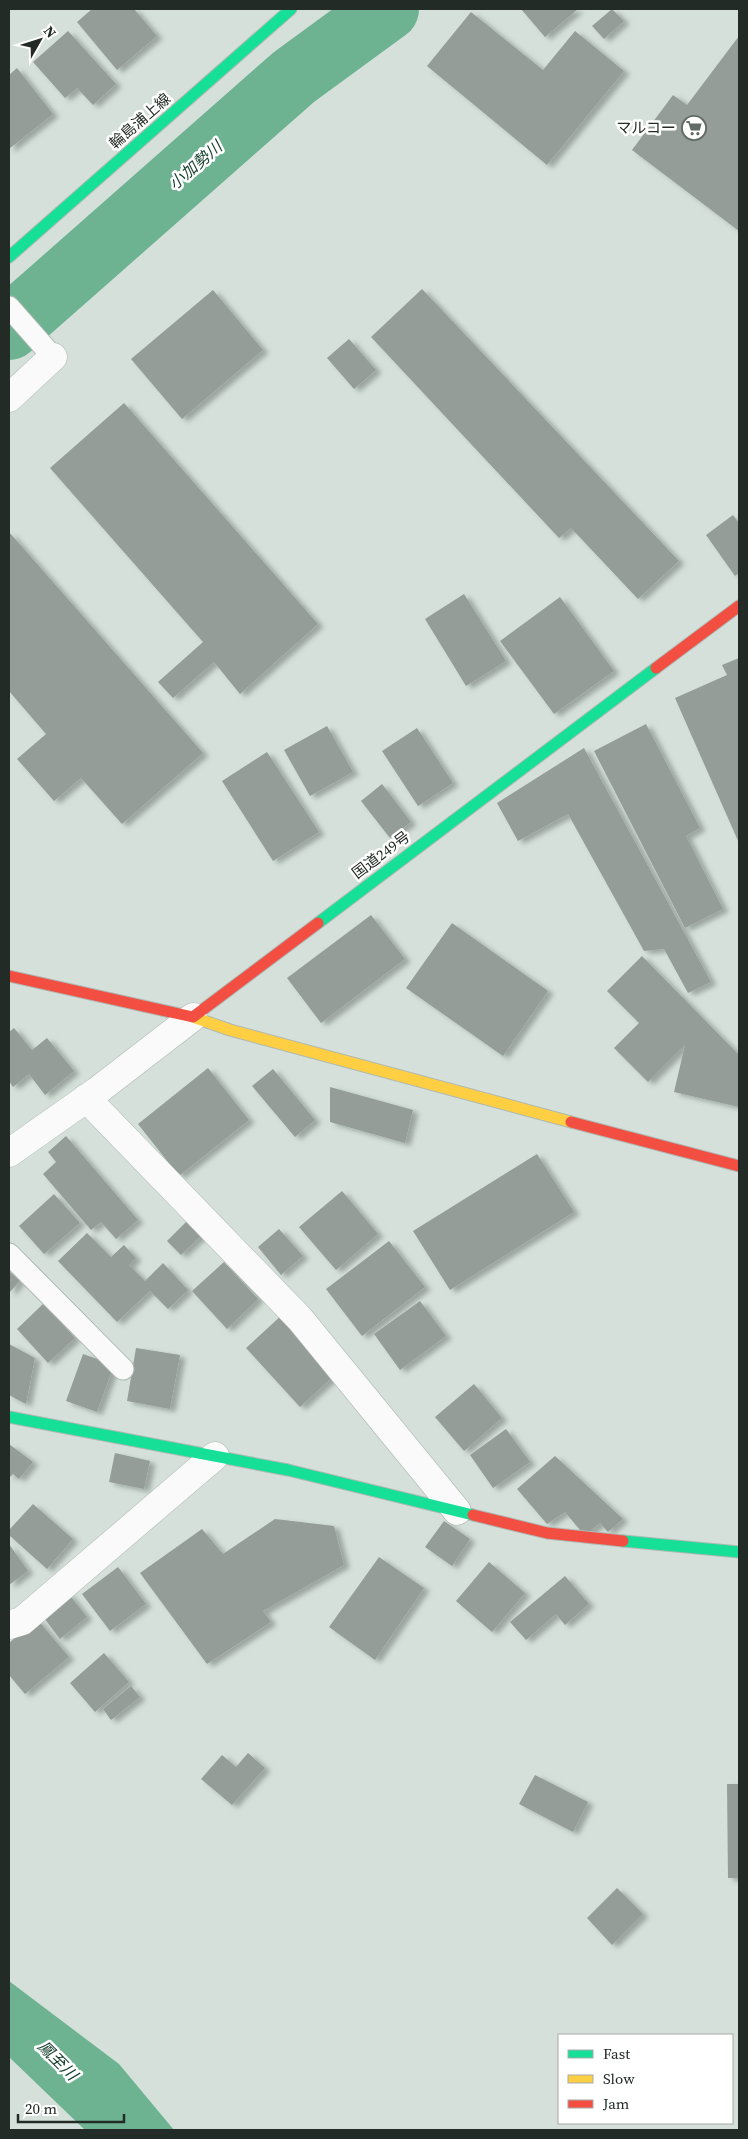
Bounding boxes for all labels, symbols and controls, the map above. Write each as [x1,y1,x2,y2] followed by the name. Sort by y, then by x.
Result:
[15,15,65,65] north arrow
[39,22,61,42] text: N
[104,88,175,153] street label: 輪島浦上線
[681,115,707,141] supermarket icon: マルコー
[616,117,676,138] place label: マルコー
[164,134,228,194] water label: 小加勢川
[347,826,414,883] street label: 国道249号
[558,2034,733,2124] legend
[33,2035,84,2086] water label: 鳳至川
[603,2043,630,2064] text: Fast
[603,2068,635,2089] text: Slow
[18,2092,124,2124] scale bar
[602,2093,630,2114] text: Jam
[25,2098,57,2119] text: 20 m

